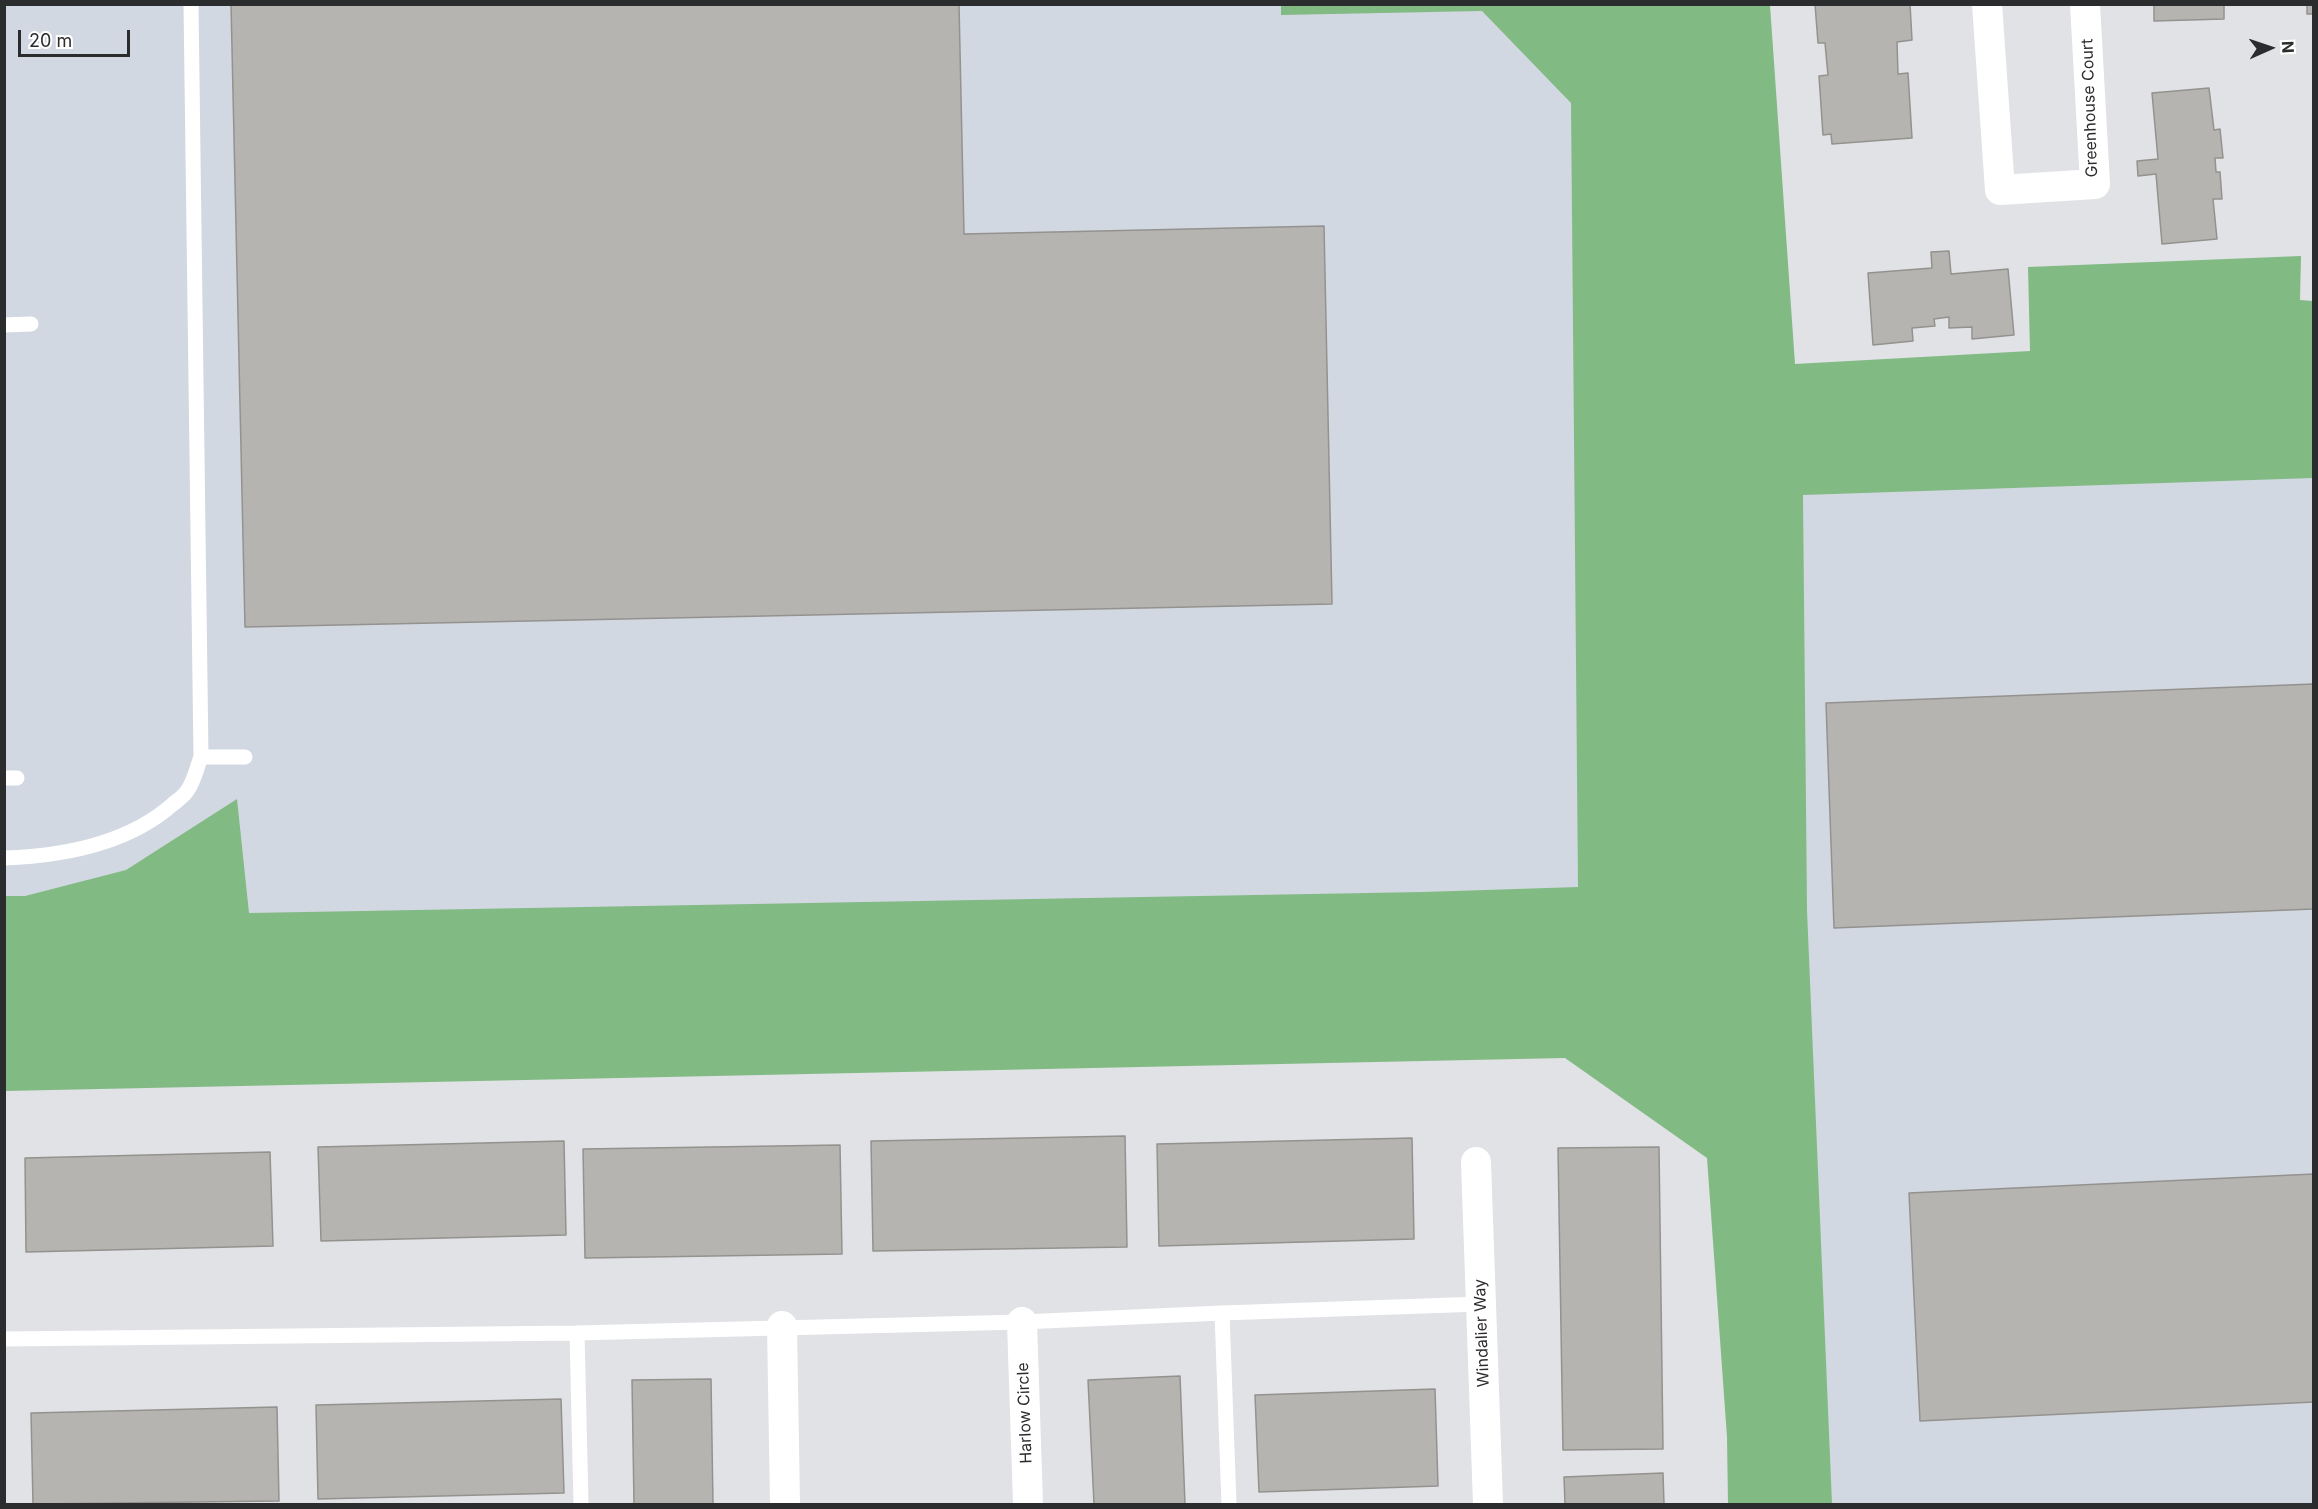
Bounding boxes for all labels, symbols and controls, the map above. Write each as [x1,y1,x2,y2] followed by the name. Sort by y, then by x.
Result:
[21,18,134,56] scale bar
[2240,18,2300,78] north arrow
[29,30,72,51] text: 20 m
[2078,38,2102,178] street label: Greenhouse Court
[2278,40,2298,54] text: N
[1471,1279,1493,1387] street label: Windalier Way
[1014,1362,1036,1464] street label: Harlow Circle

